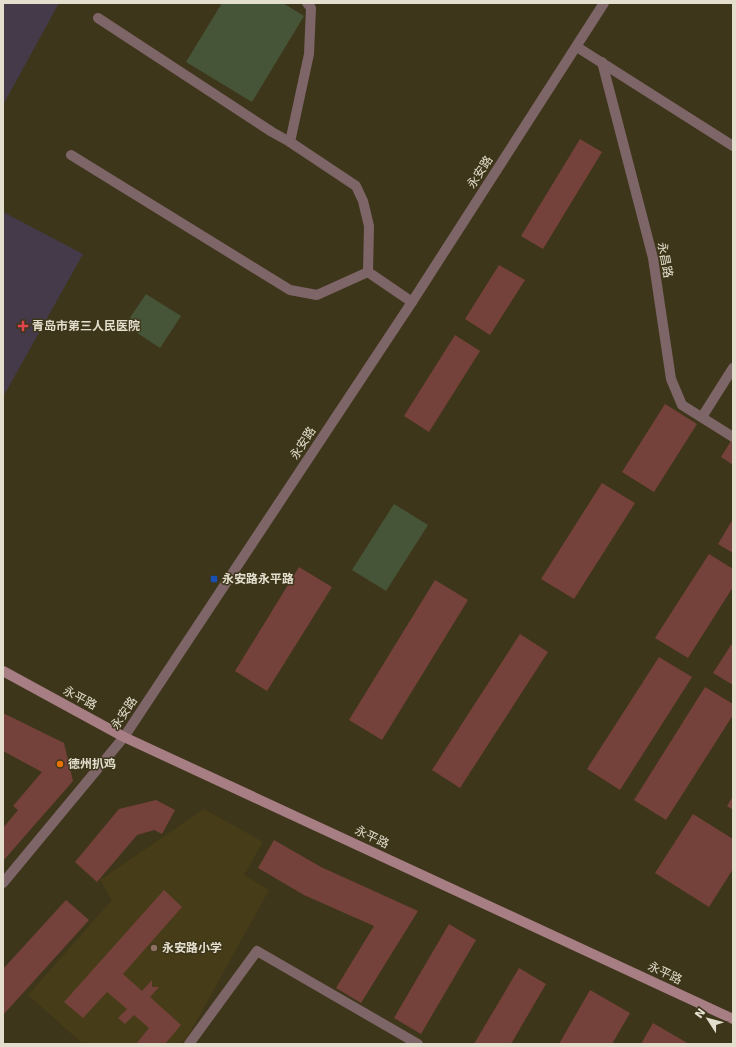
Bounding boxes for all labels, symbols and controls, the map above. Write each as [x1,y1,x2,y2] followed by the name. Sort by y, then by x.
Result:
[464,153,496,191] street label: 永安路
[655,241,675,279] street label: 永昌路
[32,319,140,333] place label: 青岛市第三人民医院
[17,320,29,332] marker: 青岛市第三人民医院
[287,424,319,462] street label: 永安路
[222,572,294,586] place label: 永安路永平路
[209,574,219,584] marker: 永安路永平路
[61,683,99,713] street label: 永平路
[108,694,140,732] street label: 永安路
[68,757,116,771] place label: 徳州扒鸡
[55,759,65,769] marker: 徳州扒鸡
[353,823,391,851] street label: 永平路
[162,941,222,955] place label: 永安路小学
[149,943,159,953] marker: 永安路小学
[646,959,684,987] street label: 永平路
[688,999,728,1039] north arrow
[692,1006,708,1021] text: N

